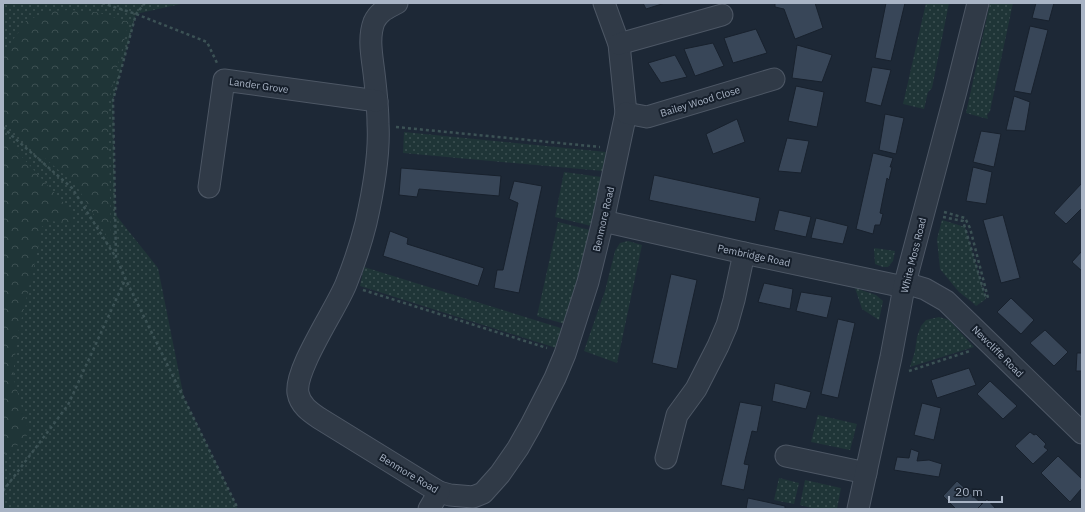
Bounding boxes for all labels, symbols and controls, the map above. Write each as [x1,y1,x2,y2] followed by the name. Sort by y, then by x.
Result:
[228,75,290,96] street label: Lander Grove
[659,83,742,120] street label: Bailey Wood Close
[590,185,617,253] street label: Benmore Road
[898,216,929,294] street label: White Moss Road
[716,241,791,270] street label: Pembridge Road
[969,323,1026,380] street label: Newcliffe Road
[377,451,441,496] street label: Benmore Road
[949,478,1002,504] scale bar
[955,484,983,499] text: 20 m

